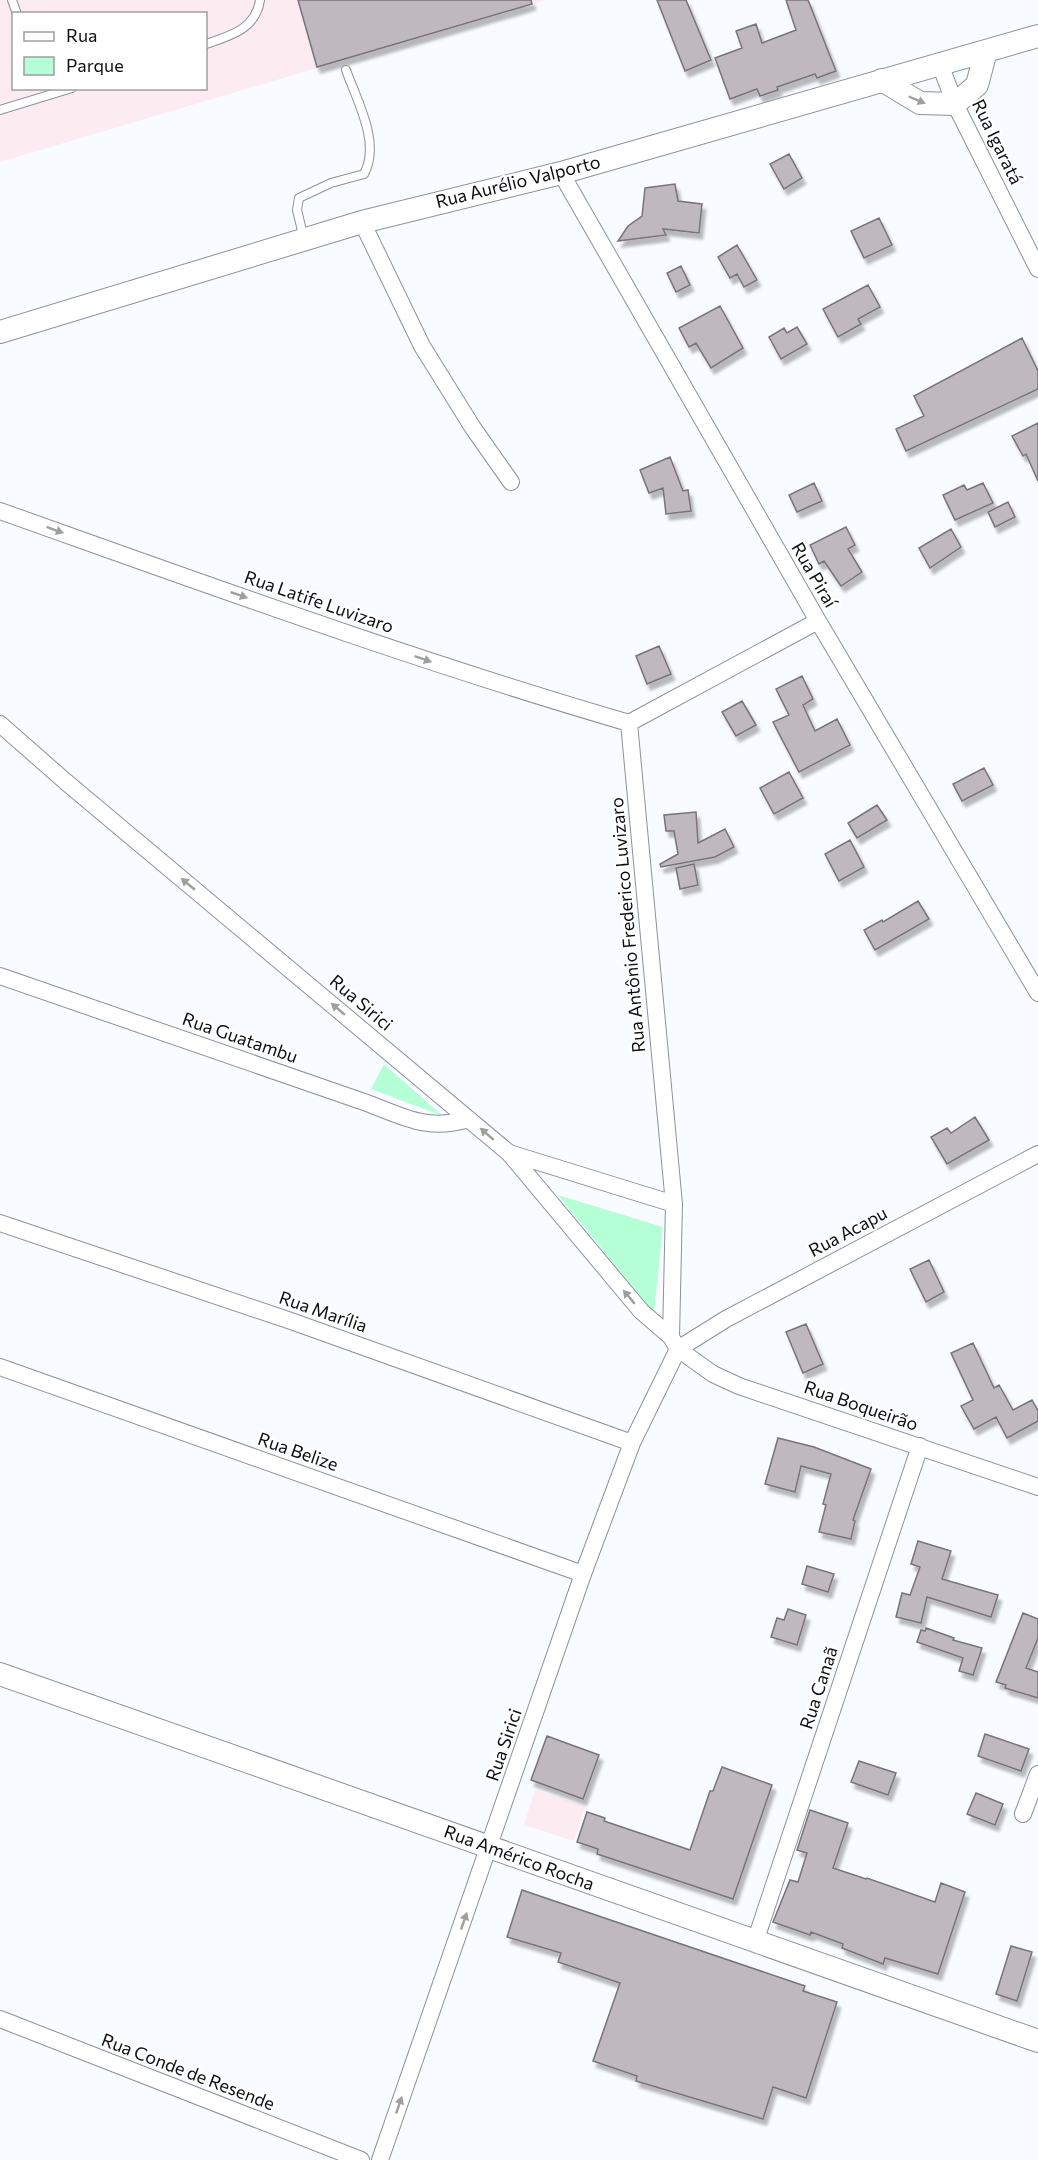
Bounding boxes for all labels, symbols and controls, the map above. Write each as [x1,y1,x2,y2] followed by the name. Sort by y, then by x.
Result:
[12,12,207,90] legend
[66,24,97,46] text: Rua
[66,54,124,76] text: Parque
[908,95,926,105] one-way arrow
[968,95,1028,188] street label: Rua Igaratá
[433,150,602,212] street label: Rua Aurélio Valporto
[46,526,64,536] one-way arrow
[787,538,843,612] street label: Rua Piraí
[242,565,397,637] street label: Rua Latife Luvizaro
[230,591,248,601] one-way arrow
[414,654,432,664] one-way arrow
[605,797,649,1054] street label: Rua Antônio Frederico Luvizaro
[181,878,196,891] one-way arrow
[326,970,398,1035] street label: Rua Sirici
[331,1003,346,1016] one-way arrow
[180,1007,301,1067] street label: Rua Guatambu
[479,1128,495,1141] one-way arrow
[804,1201,891,1261] street label: Rua Acapu
[276,1286,370,1336] street label: Rua Marília
[623,1290,636,1305] one-way arrow
[801,1375,921,1435] street label: Rua Boqueirão
[255,1427,341,1475] street label: Rua Belize
[794,1644,842,1732] street label: Rua Canaã
[480,1705,526,1784] street label: Rua Sirici
[441,1820,597,1894] street label: Rua Américo Rocha
[459,1912,469,1930] one-way arrow
[99,2028,278,2114] street label: Rua Conde de Resende
[395,2096,405,2114] one-way arrow

